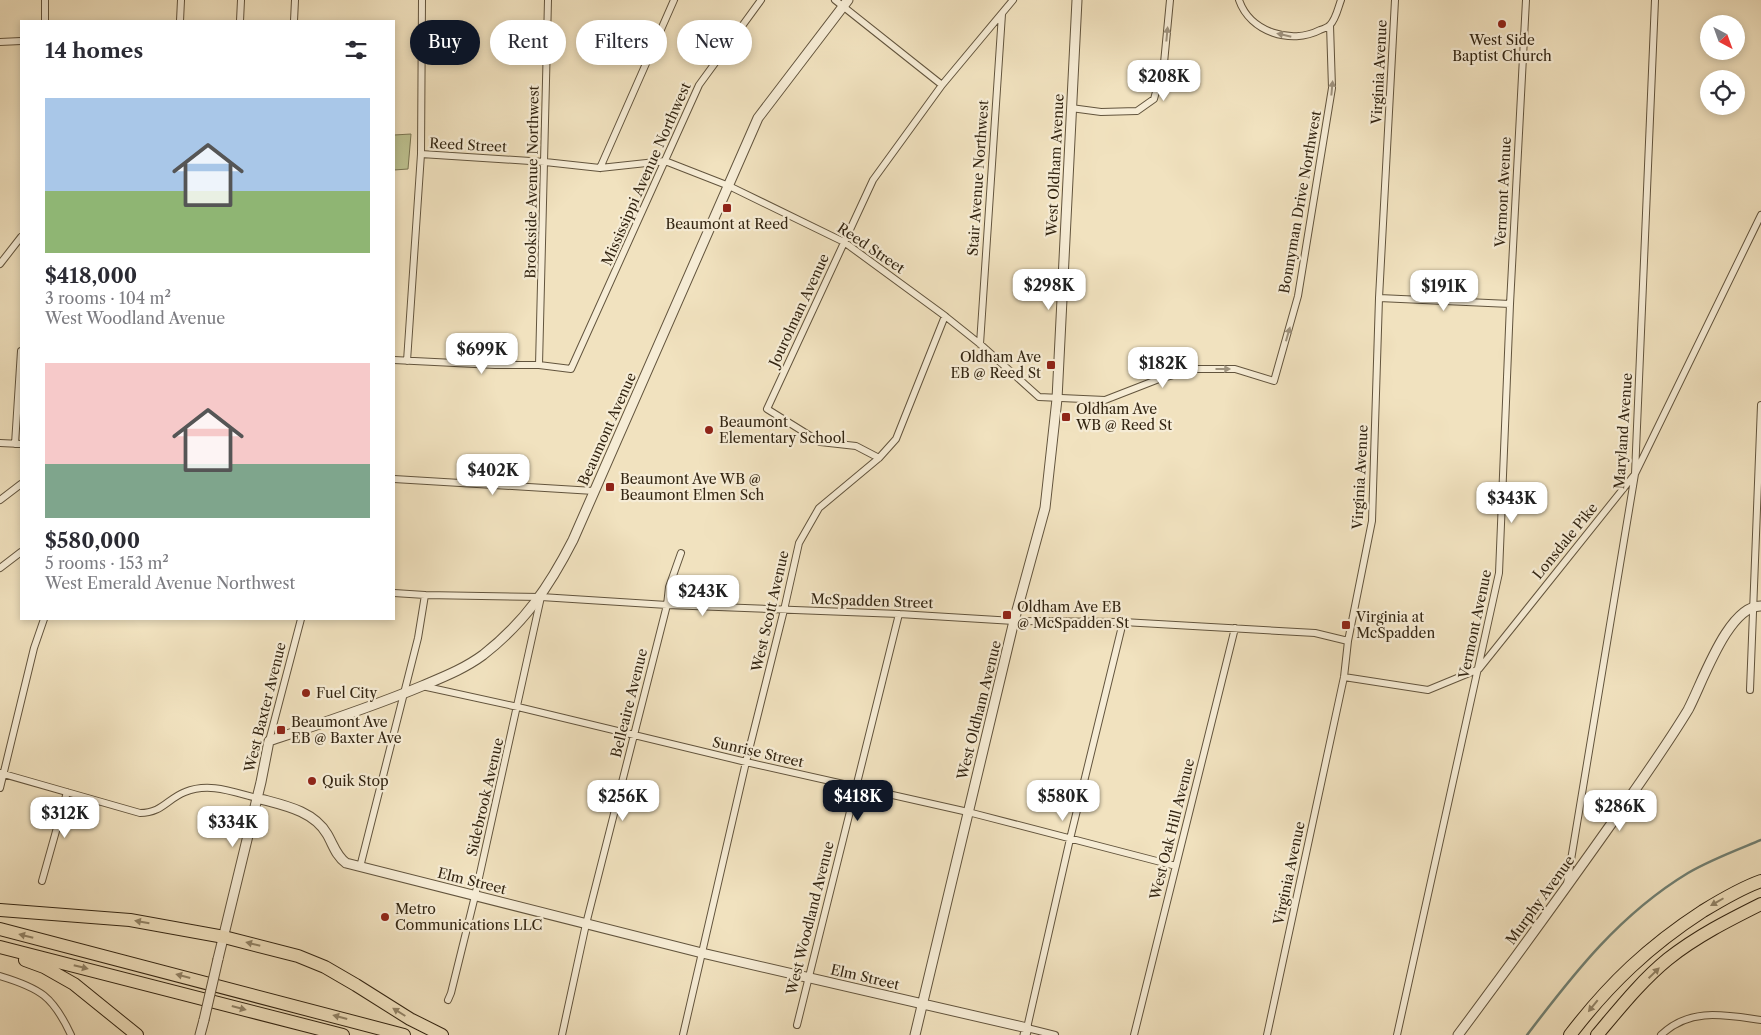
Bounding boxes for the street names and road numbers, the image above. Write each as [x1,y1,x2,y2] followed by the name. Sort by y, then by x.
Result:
[1367,19,1391,126] street label: Virginia Avenue
[597,80,695,268] street label: Mississippi Avenue Northwest
[521,85,543,279] street label: Brookside Avenue Northwest
[1042,93,1068,238] street label: West Oldham Avenue
[964,99,992,257] street label: Stair Avenue Northwest
[1275,109,1325,295] street label: Bonnyman Drive Northwest
[429,134,507,156] street label: Reed Street
[1491,136,1515,249] street label: Vermont Avenue
[834,219,908,277] street label: Reed Street
[764,251,833,371] street label: Jourolman Avenue
[574,370,640,488] street label: Beaumont Avenue
[1610,372,1636,490] street label: Maryland Avenue
[1348,424,1372,531] street label: Virginia Avenue
[1529,499,1601,583] street label: Lonsdale Pike
[747,549,793,674] street label: West Scott Avenue
[1454,568,1495,681] street label: Vermont Avenue
[810,590,934,612] street label: McSpadden Street
[953,638,1005,783] street label: West Oldham Avenue
[240,640,290,775] street label: West Baxter Avenue
[607,646,651,759] street label: Belleaire Avenue
[711,733,806,771] street label: Sunrise Street
[463,736,507,858] street label: Sidebrook Avenue
[1146,756,1198,902] street label: West Oak Hill Avenue
[1269,820,1309,927] street label: Virginia Avenue
[782,839,838,998] street label: West Woodland Avenue
[1502,852,1578,948] street label: Murphy Avenue
[436,864,508,898] street label: Elm Street
[829,960,901,994] street label: Elm Street

